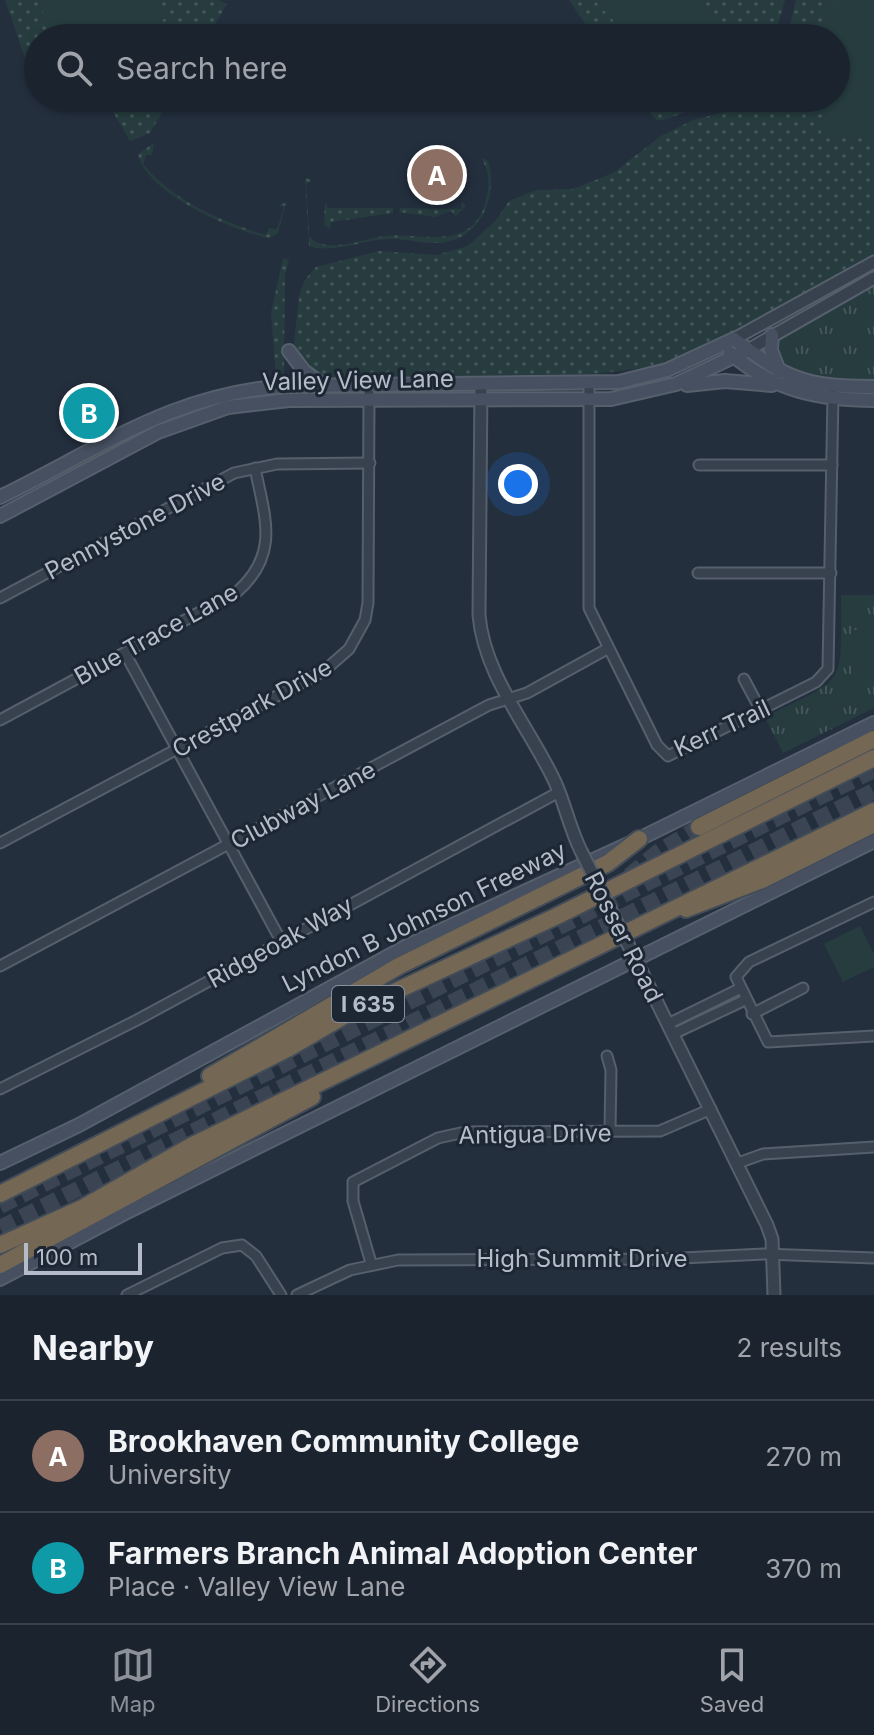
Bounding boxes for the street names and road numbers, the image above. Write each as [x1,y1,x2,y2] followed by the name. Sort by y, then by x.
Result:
[262,364,454,396] street label: Valley View Lane
[40,466,230,586] street label: Pennystone Drive
[69,577,243,691] street label: Blue Trace Lane
[167,652,337,764] street label: Crestpark Drive
[669,693,775,763] street label: Kerr Trail
[226,755,380,855] street label: Clubway Lane
[277,835,571,999] street label: Lyndon B Johnson Freeway
[579,867,669,1007] street label: Rosser Road
[202,890,358,994] street label: Ridgeoak Way
[332,986,404,1022] road number: I 635
[458,1118,612,1150] street label: Antigua Drive
[477,1244,687,1273] street label: High Summit Drive

